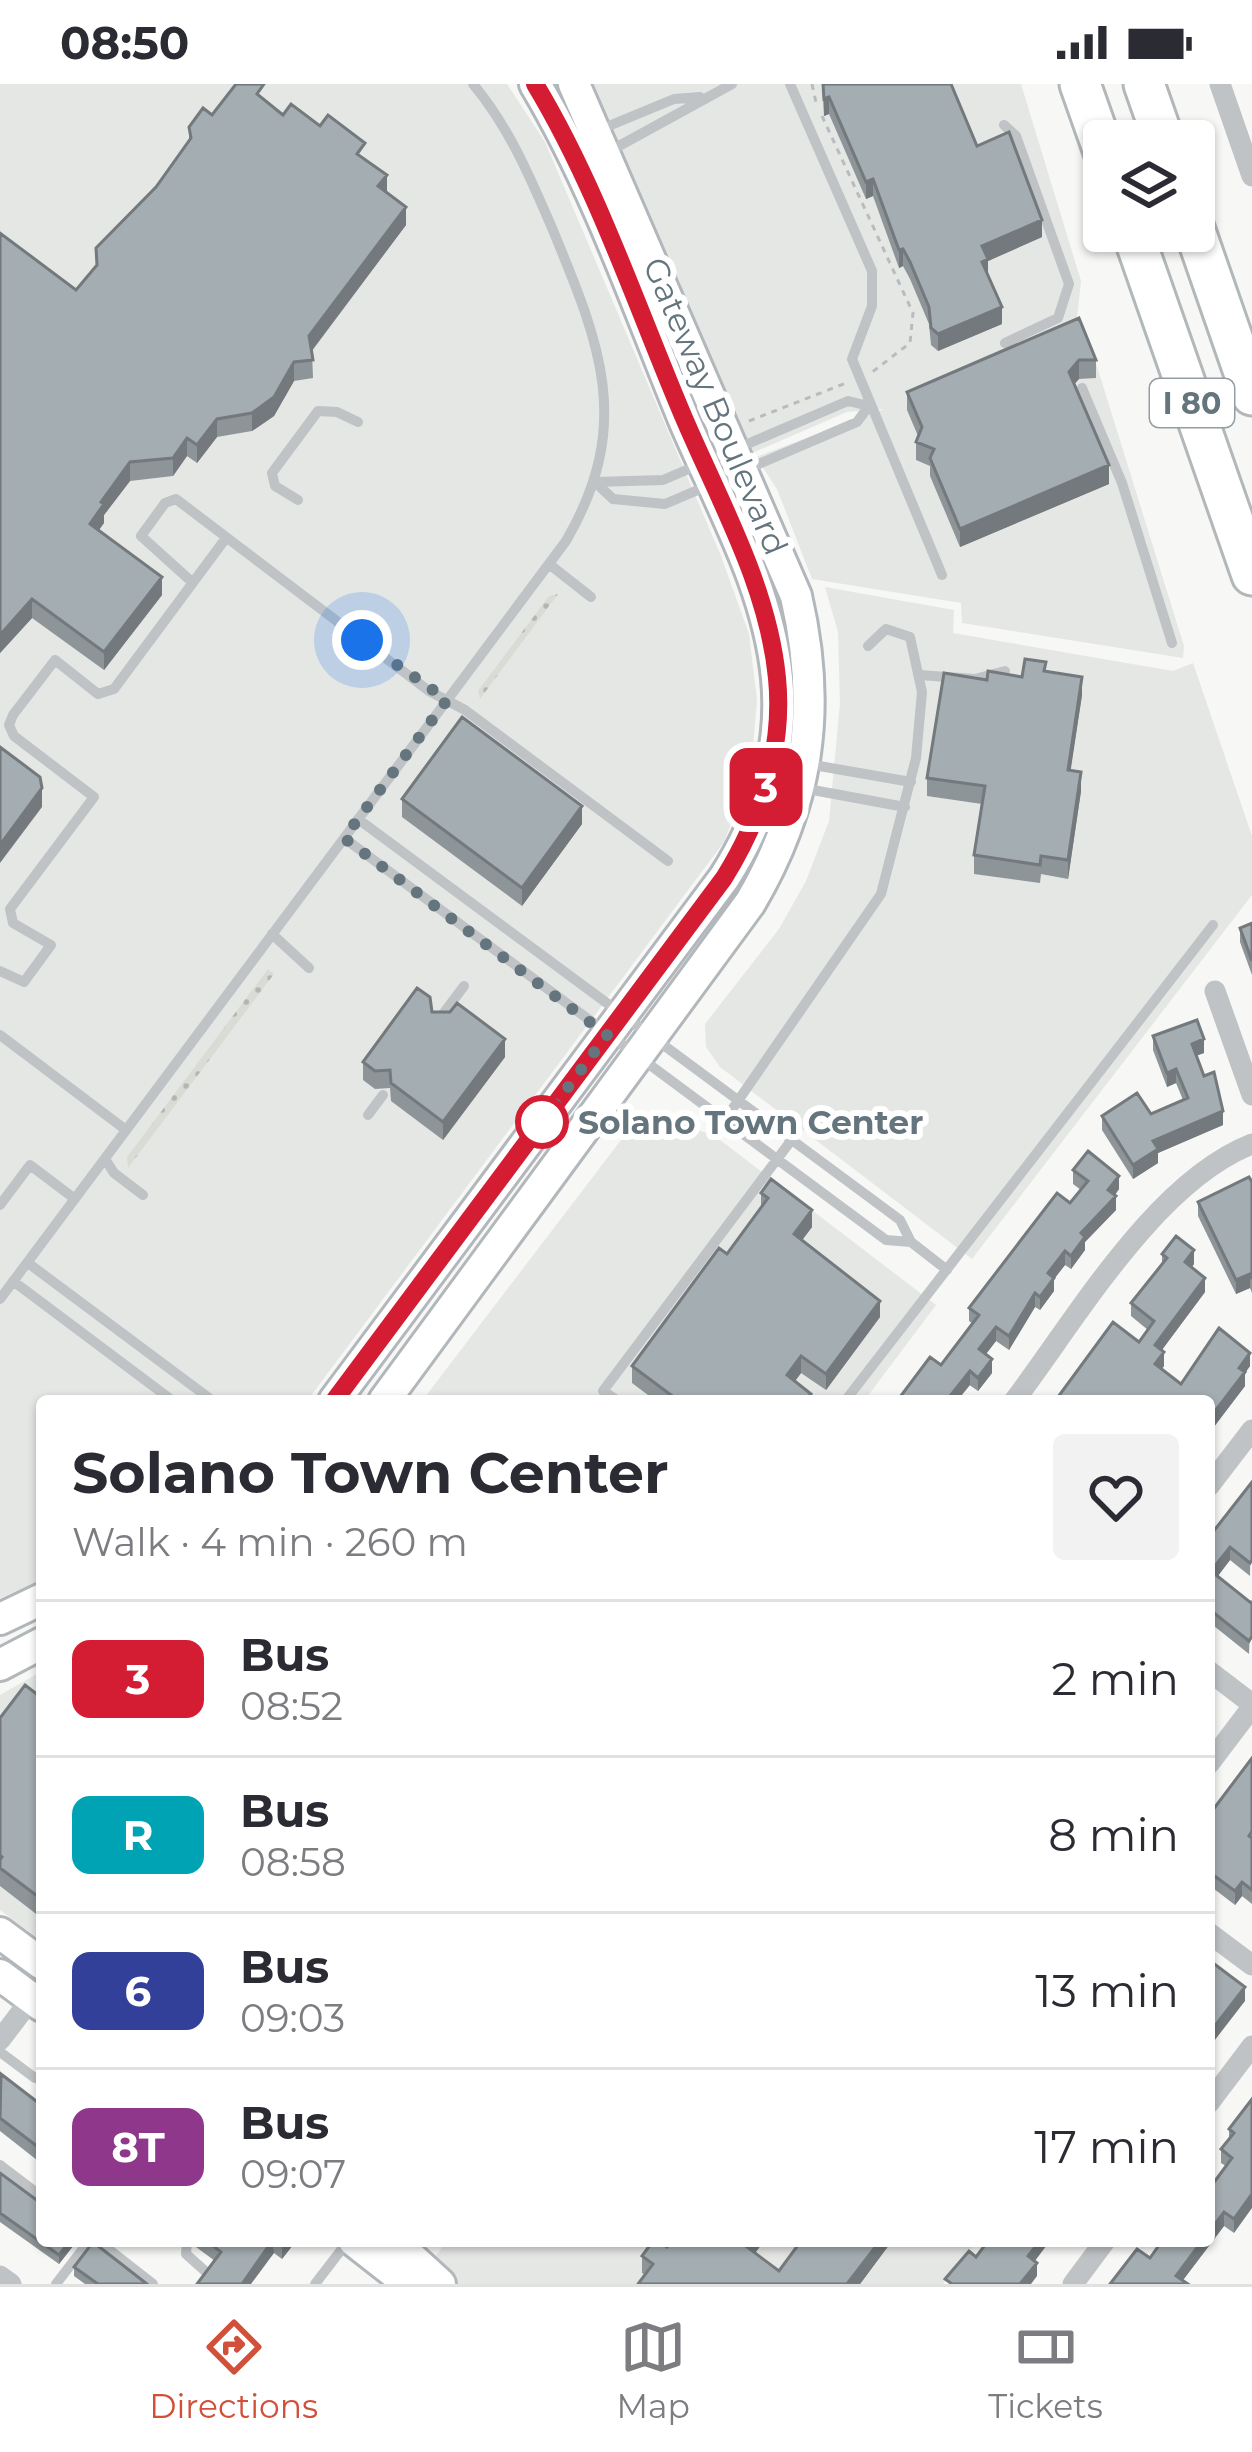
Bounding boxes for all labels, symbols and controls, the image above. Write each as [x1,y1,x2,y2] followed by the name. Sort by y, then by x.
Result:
[60,15,189,70] text: 08:50
[1083,120,1215,252] map controls
[1083,120,1215,252] button: layers
[635,251,797,561] street label: Gateway Boulevard
[1150,379,1234,427] road number: I 80
[332,610,392,670] your location
[727,748,805,826] line badge: 3
[754,761,778,813] text: 3
[517,1097,567,1147] marker: Solano Town Center
[578,1102,923,1142] place label: Solano Town Center
[1053,1434,1179,1560] button: heart
[72,1438,669,1507] text: Solano Town Center
[72,1518,468,1566] text: Walk · 4 min · 260 m
[240,1627,329,1682] text: Bus
[1051,1651,1179,1706] text: 2 min
[126,1653,150,1705] text: 3
[240,1682,343,1730] text: 08:52
[240,1783,329,1838] text: Bus
[1048,1807,1179,1862] text: 8 min
[123,1809,153,1861] text: R
[240,1838,346,1886] text: 08:58
[240,1939,329,1994] text: Bus
[1035,1963,1179,2018] text: 13 min
[125,1965,151,2017] text: 6
[240,1994,345,2042] text: 09:03
[240,2095,329,2150] text: Bus
[1034,2119,1179,2174] text: 17 min
[111,2121,165,2173] text: 8T
[240,2150,346,2198] text: 09:07
[149,2314,318,2426] tab: Directions
[617,2314,690,2426] tab: Map
[988,2314,1103,2426] tab: Tickets

